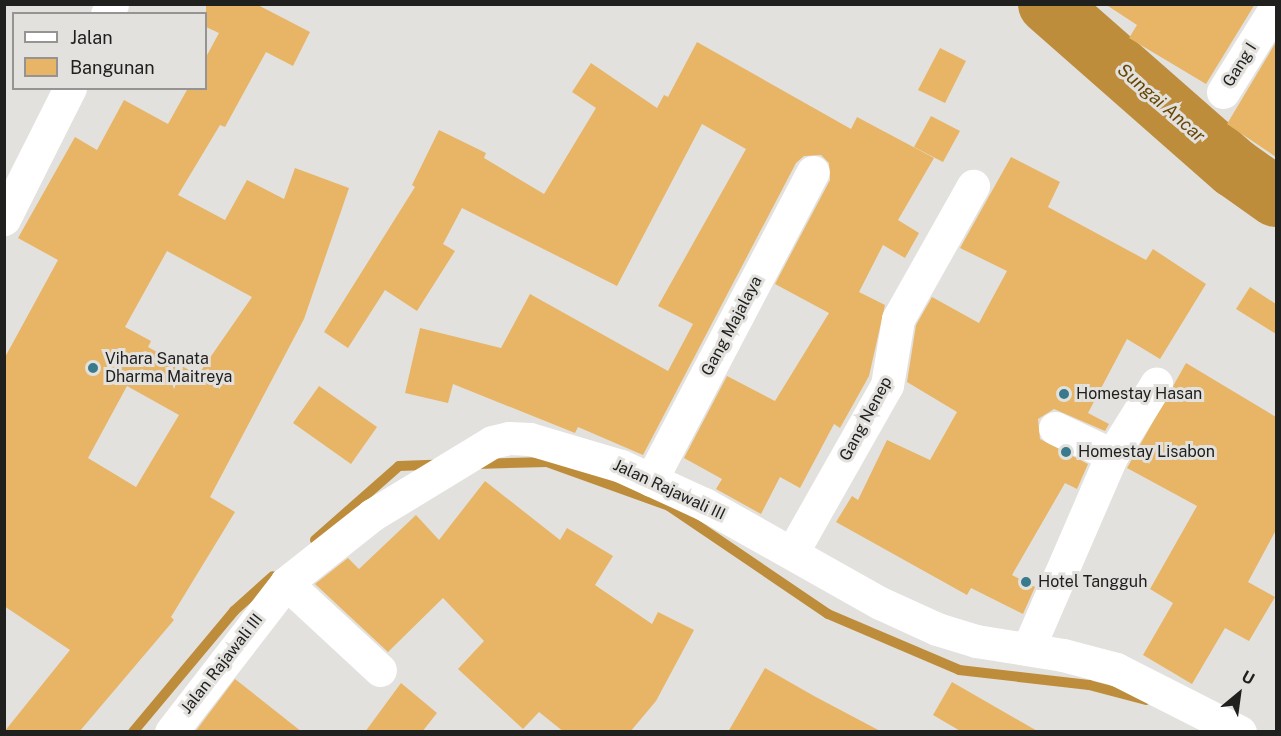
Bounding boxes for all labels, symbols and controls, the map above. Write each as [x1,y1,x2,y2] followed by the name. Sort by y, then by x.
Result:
[12,12,207,90] legend
[70,27,113,48] text: Jalan
[1219,39,1261,91] street label: Gang I
[70,57,155,78] text: Bangunan
[1113,59,1209,147] water label: Sungai Ancar
[698,273,766,379] street label: Gang Majalaya
[105,349,232,387] place label: Vihara Sanata Dharma Maitreya
[86,361,100,375] marker: Vihara Sanata Dharma Maitreya
[836,374,896,464] street label: Gang Nenep
[1076,384,1202,404] place label: Homestay Hasan
[1057,387,1071,401] marker: Homestay Hasan
[1078,442,1215,462] place label: Homestay Lisabon
[1059,445,1073,459] marker: Homestay Lisabon
[610,456,728,524] street label: Jalan Rajawali III
[1038,572,1147,592] place label: Hotel Tangguh
[1019,575,1033,589] marker: Hotel Tangguh
[177,610,267,718] street label: Jalan Rajawali III
[1209,664,1269,724] north arrow
[1238,667,1258,689] text: U

